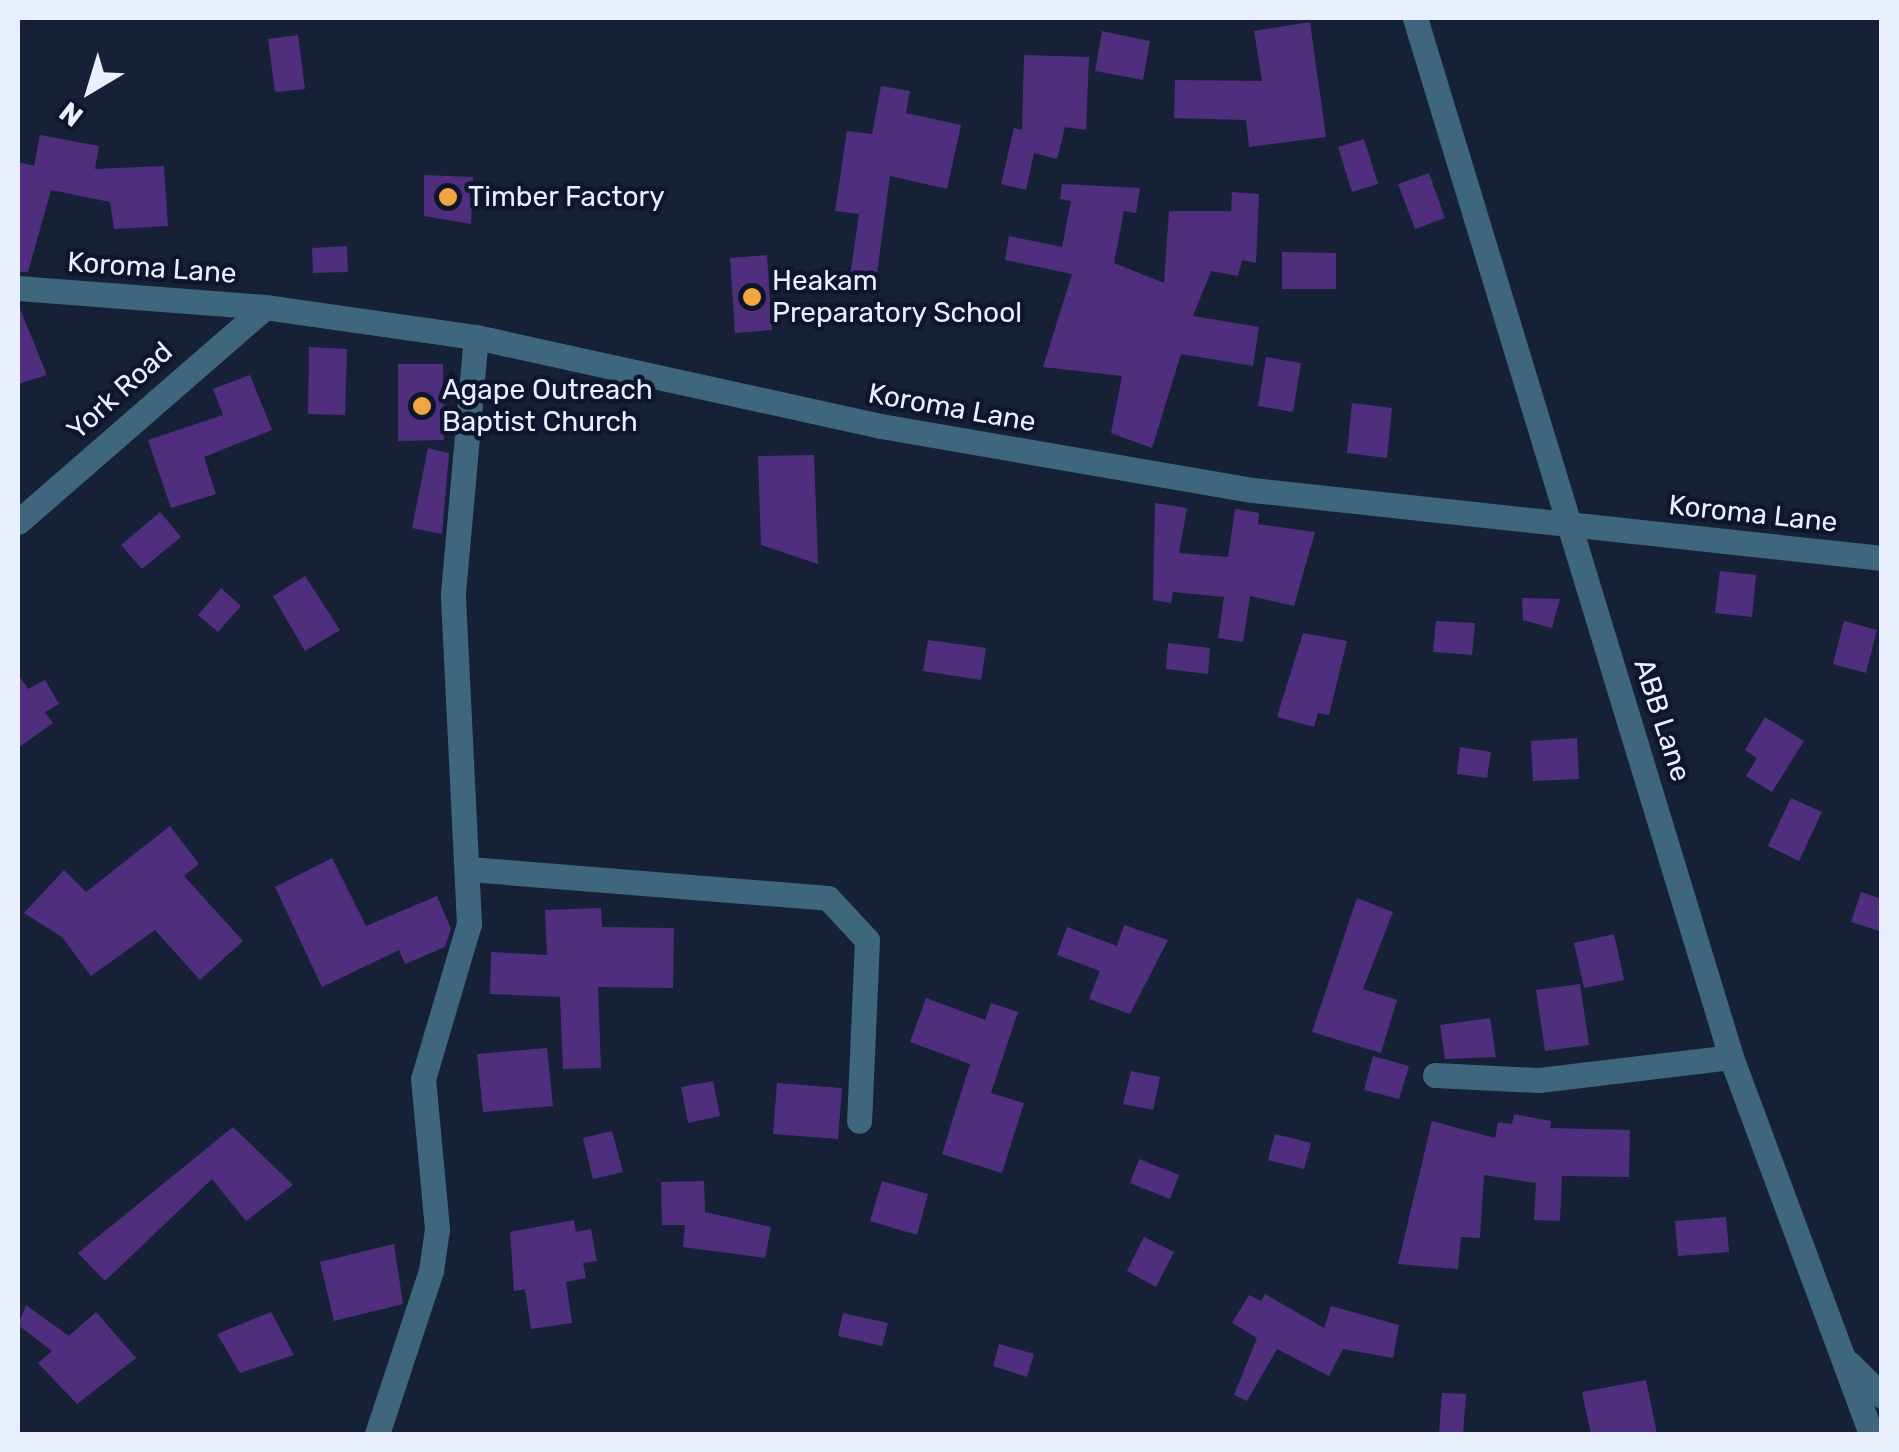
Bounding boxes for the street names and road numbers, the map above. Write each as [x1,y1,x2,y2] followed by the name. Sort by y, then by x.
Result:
[66,245,238,291] street label: Koroma Lane
[60,335,180,447] street label: York Road
[866,377,1038,439] street label: Koroma Lane
[1667,488,1839,540] street label: Koroma Lane
[1626,654,1698,786] street label: ABB Lane

